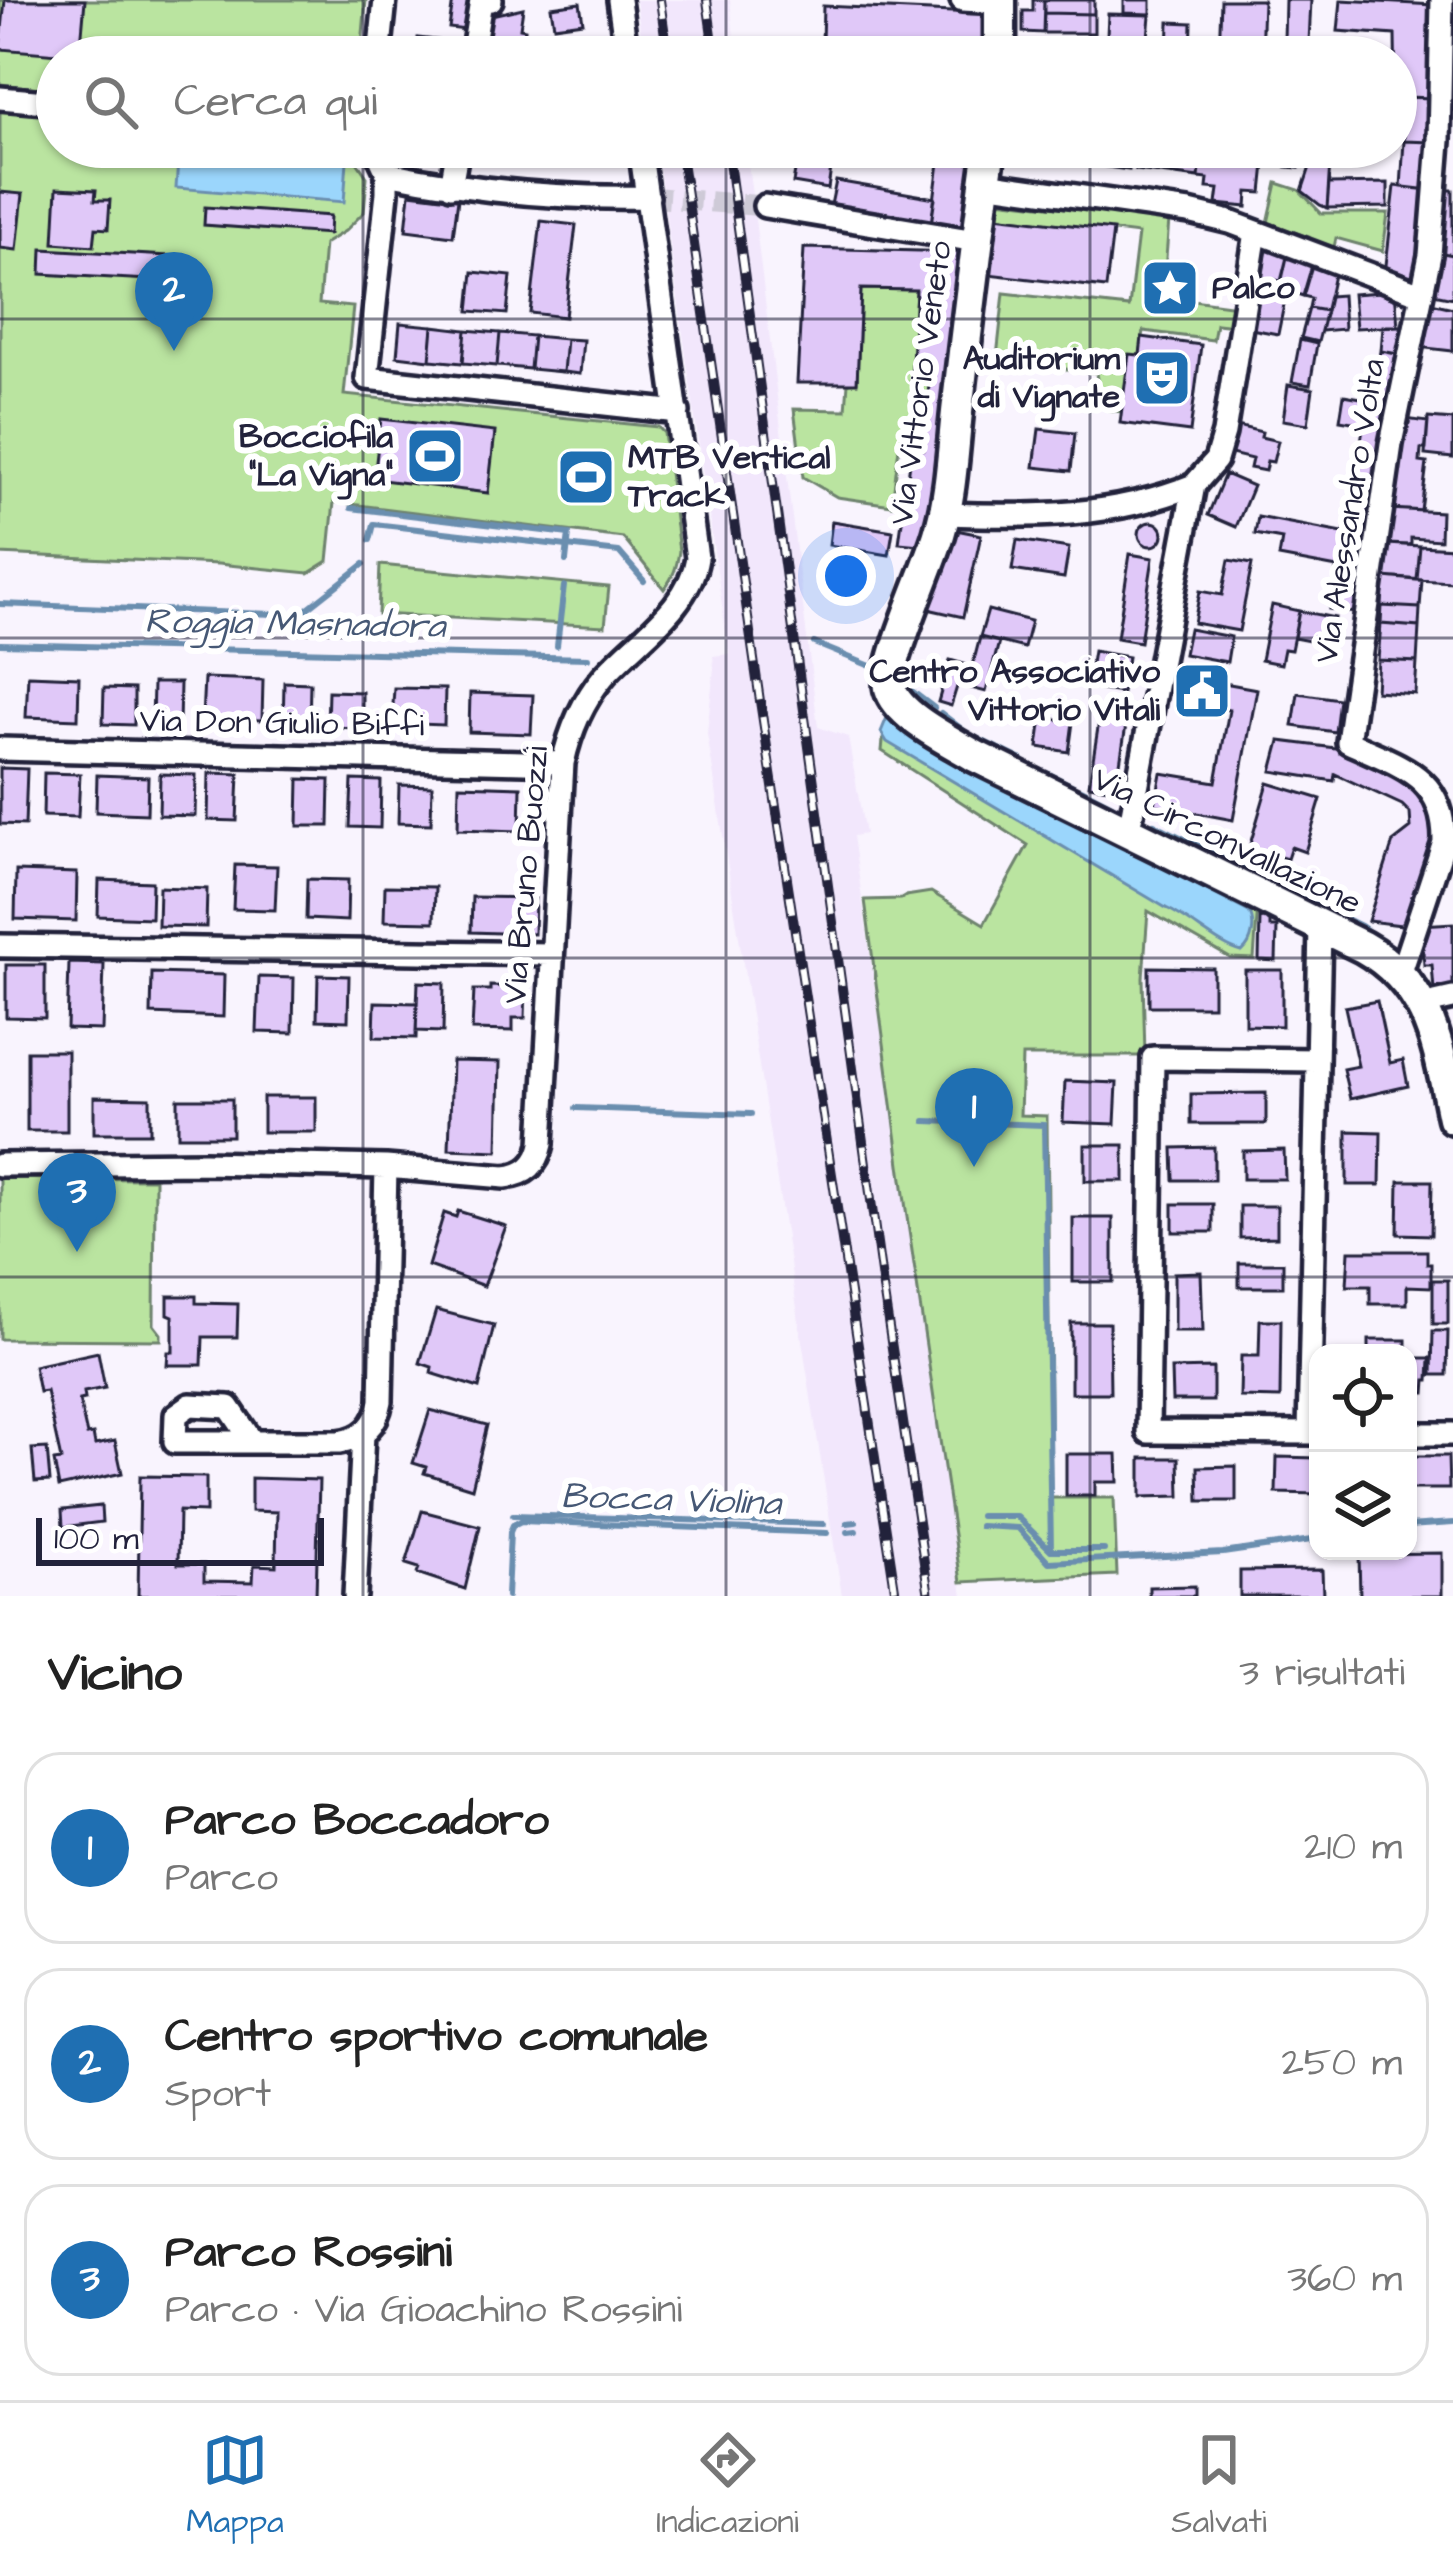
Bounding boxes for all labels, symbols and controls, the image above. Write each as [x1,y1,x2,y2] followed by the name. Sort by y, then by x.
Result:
[36,36,1417,168] search box
[78,69,144,135] icon: search
[174,71,377,133] text: Cerca qui
[878,238,964,528] street label: Via Vittorio Veneto
[135,252,213,351] pin: 2
[1139,257,1201,319] place icon: Palco
[1212,265,1295,311] place label: Palco
[963,336,1120,422] place label: Auditorium di Vignate
[1131,347,1193,409] theatre icon: Auditorium di Vignate
[1303,355,1397,667] street label: Via Alessandro Volta
[239,414,393,500] place label: Bocciofila "La Vigna"
[404,425,466,487] sports icon: Bocciofila "La Vigna"
[627,435,830,519] place label: MTB Vertical Track
[555,446,617,508] sports icon: MTB Vertical Track
[816,546,876,606] your location
[144,596,447,653] water label: Roggia Masnadora
[869,649,1161,733] place label: Centro Associativo Vittorio Vitali
[1171,660,1233,722] public building icon: Centro Associativo Vittorio Vitali
[139,698,425,748] street label: Via Don Giulio Biffi
[492,744,560,1006] street label: Via Bruno Buozzi
[1085,756,1369,926] street label: Via Circonvallazione
[935,1068,1013,1167] pin: 1
[38,1153,116,1252] pin: 3
[1309,1344,1417,1560] map controls
[1309,1344,1417,1452] button: locate
[1309,1452,1417,1560] button: layers
[560,1471,783,1529] water label: Bocca Violina
[36,1512,324,1565] scale bar
[54,1516,139,1562] text: 100 m
[48,1639,182,1710] text: Vicino
[1239,1647,1405,1701] text: 3 risultati
[165,1790,549,1852] text: Parco Boccadoro
[88,1821,93,1875] text: 1
[1304,1821,1402,1875] text: 210 m
[165,1852,278,1906] text: Parco
[165,2006,708,2068] text: Centro sportivo comunale
[79,2037,101,2091] text: 2
[1281,2037,1402,2091] text: 250 m
[165,2068,271,2122] text: Sport
[165,2222,452,2284] text: Parco Rossini
[80,2253,100,2307] text: 3
[1287,2253,1402,2307] text: 360 m
[165,2284,682,2338] text: Parco · Via Gioachino Rossini
[186,2427,284,2545] tab: Mappa
[656,2427,799,2545] tab: Indicazioni
[1171,2427,1267,2545] tab: Salvati

